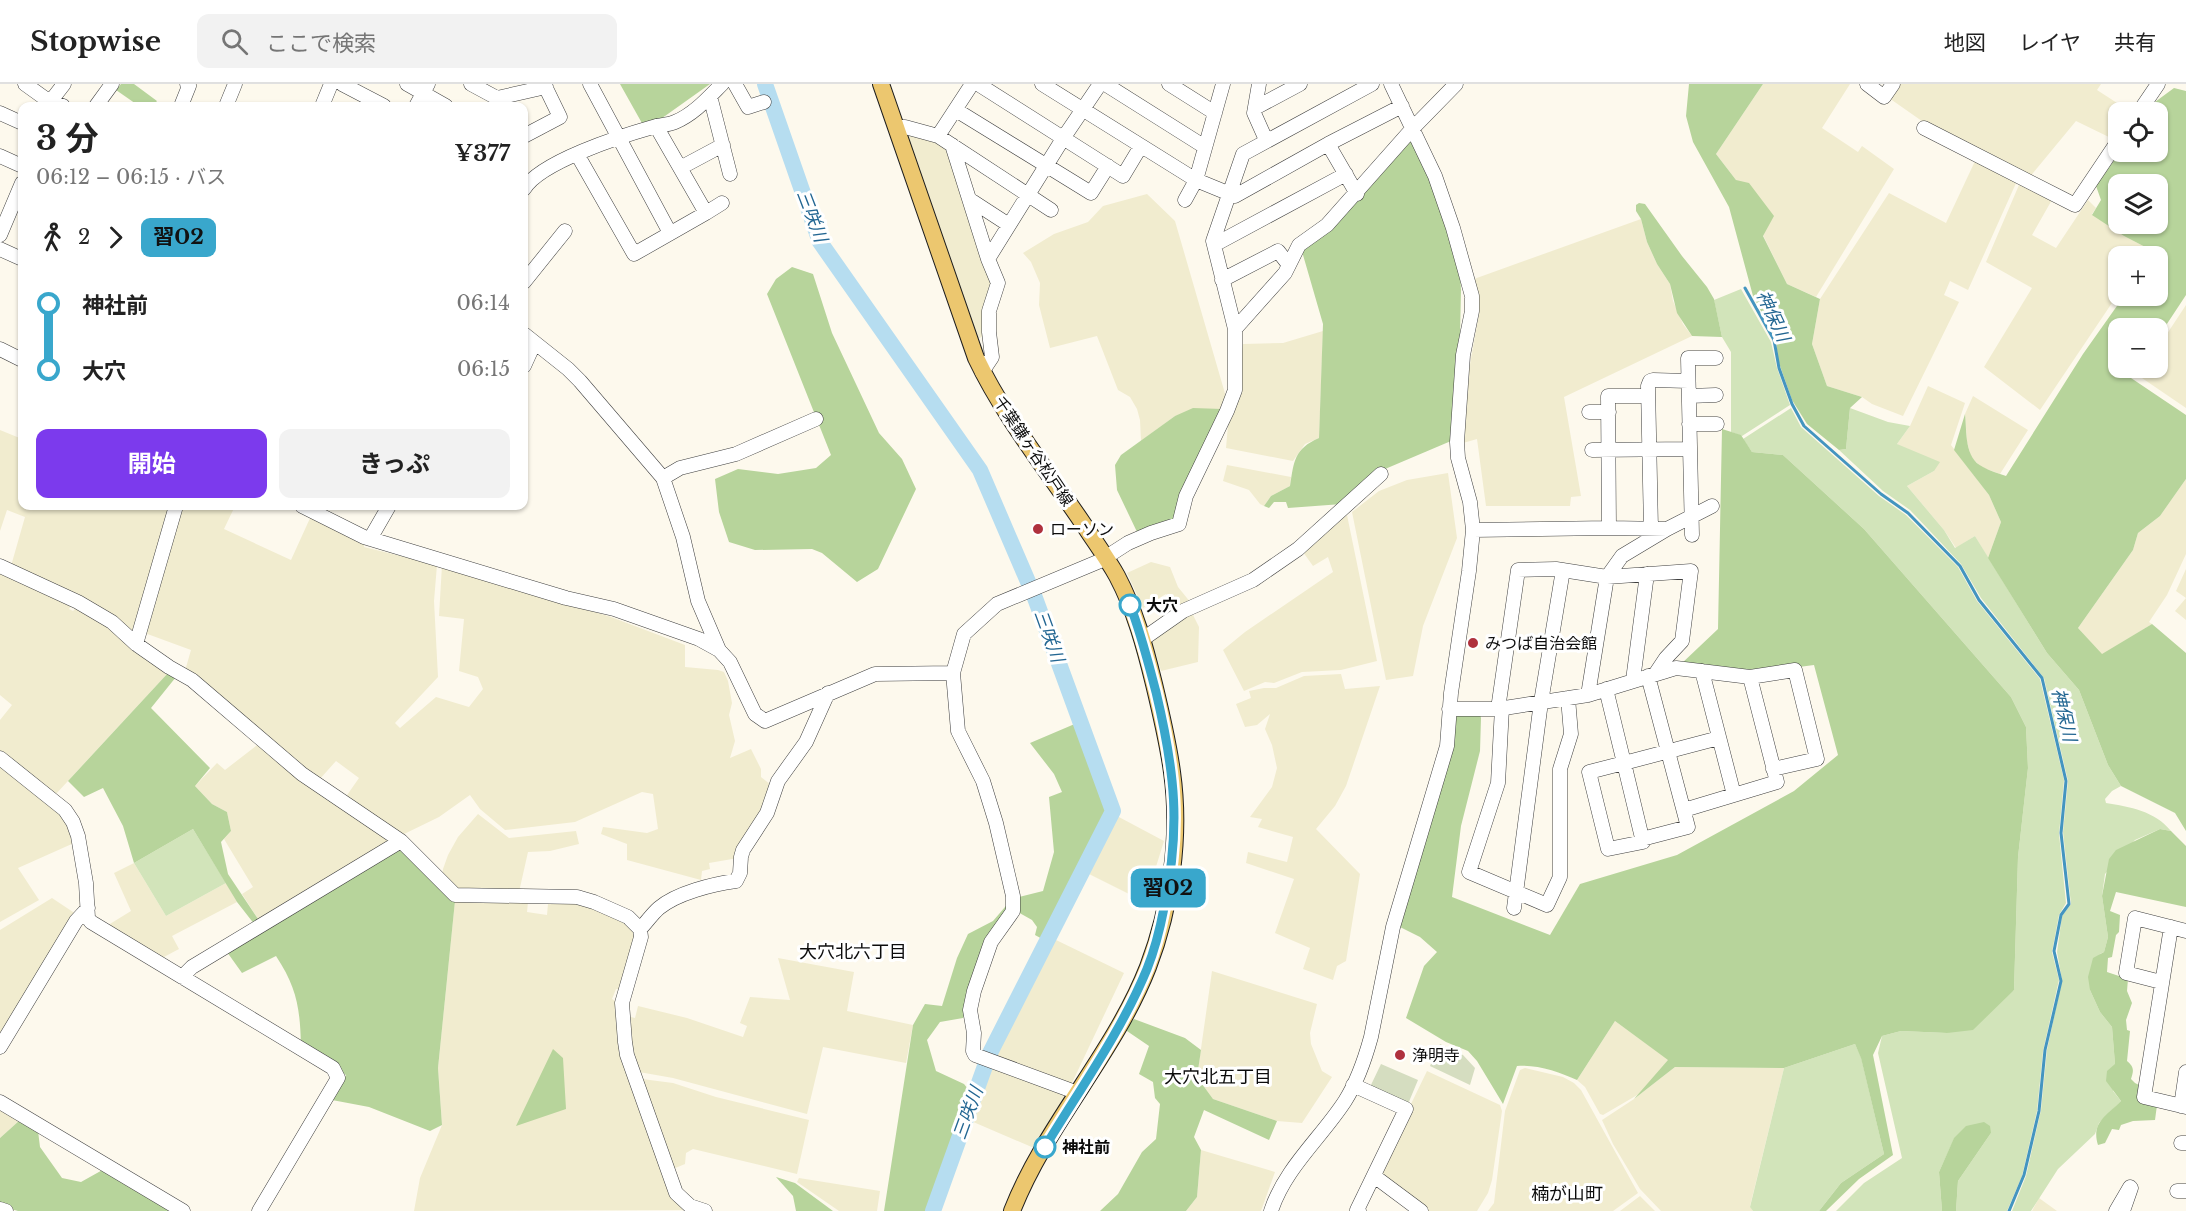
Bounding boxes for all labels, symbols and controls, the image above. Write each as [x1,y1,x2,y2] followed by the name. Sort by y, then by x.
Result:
[197,14,617,68] search box
[30,24,161,59] text: Stopwise
[218,25,251,58] icon: search
[266,30,376,57] text: ここで検索
[1944,30,1986,56] text: 地図
[2019,30,2081,56] text: レイヤ
[2114,30,2156,56] text: 共有
[2108,102,2168,378] map controls
[2108,102,2168,162] button: locate
[36,118,99,159] text: 3 分
[455,140,510,167] text: ¥377
[36,165,226,189] text: 06:12 – 06:15 · バス
[2108,174,2168,234] button: layers
[792,187,833,247] water label: 三咲川
[36,221,69,254] icon: walk
[99,221,132,254] icon: forward
[153,224,204,250] text: 習02
[78,225,90,249] text: 2
[2108,246,2168,306] button: +
[1752,287,1795,347] water label: 神保川
[457,291,510,315] text: 06:14
[82,292,148,319] text: 神社前
[2108,318,2168,378] button: −
[457,357,510,381] text: 06:15
[82,358,126,385] text: 大穴
[990,392,1078,510] street label: 千葉鎌ヶ谷松戸線
[36,429,267,498] button: 開始
[279,429,510,498] button: きっぷ
[1050,519,1114,539] place label: ローソン
[1031,522,1045,536] marker: ローソン
[1119,594,1141,616] marker: 大穴
[1146,595,1178,615] place label: 大穴
[1029,607,1069,667] water label: 三咲川
[1485,633,1597,653] place label: みつば自治会館
[1466,636,1480,650] marker: みつば自治会館
[2047,686,2081,746] water label: 神保川
[1134,868,1202,908] line badge: 習02
[1143,875,1193,901] text: 習02
[799,941,907,963] district label: 大穴北六丁目
[1412,1045,1460,1065] place label: 浄明寺
[1393,1048,1407,1062] marker: 浄明寺
[1164,1066,1272,1088] district label: 大穴北五丁目
[948,1082,988,1142] water label: 三咲川
[1034,1136,1056,1158] marker: 神社前
[1062,1137,1110,1157] place label: 神社前
[1531,1183,1603,1205] district label: 楠が山町

